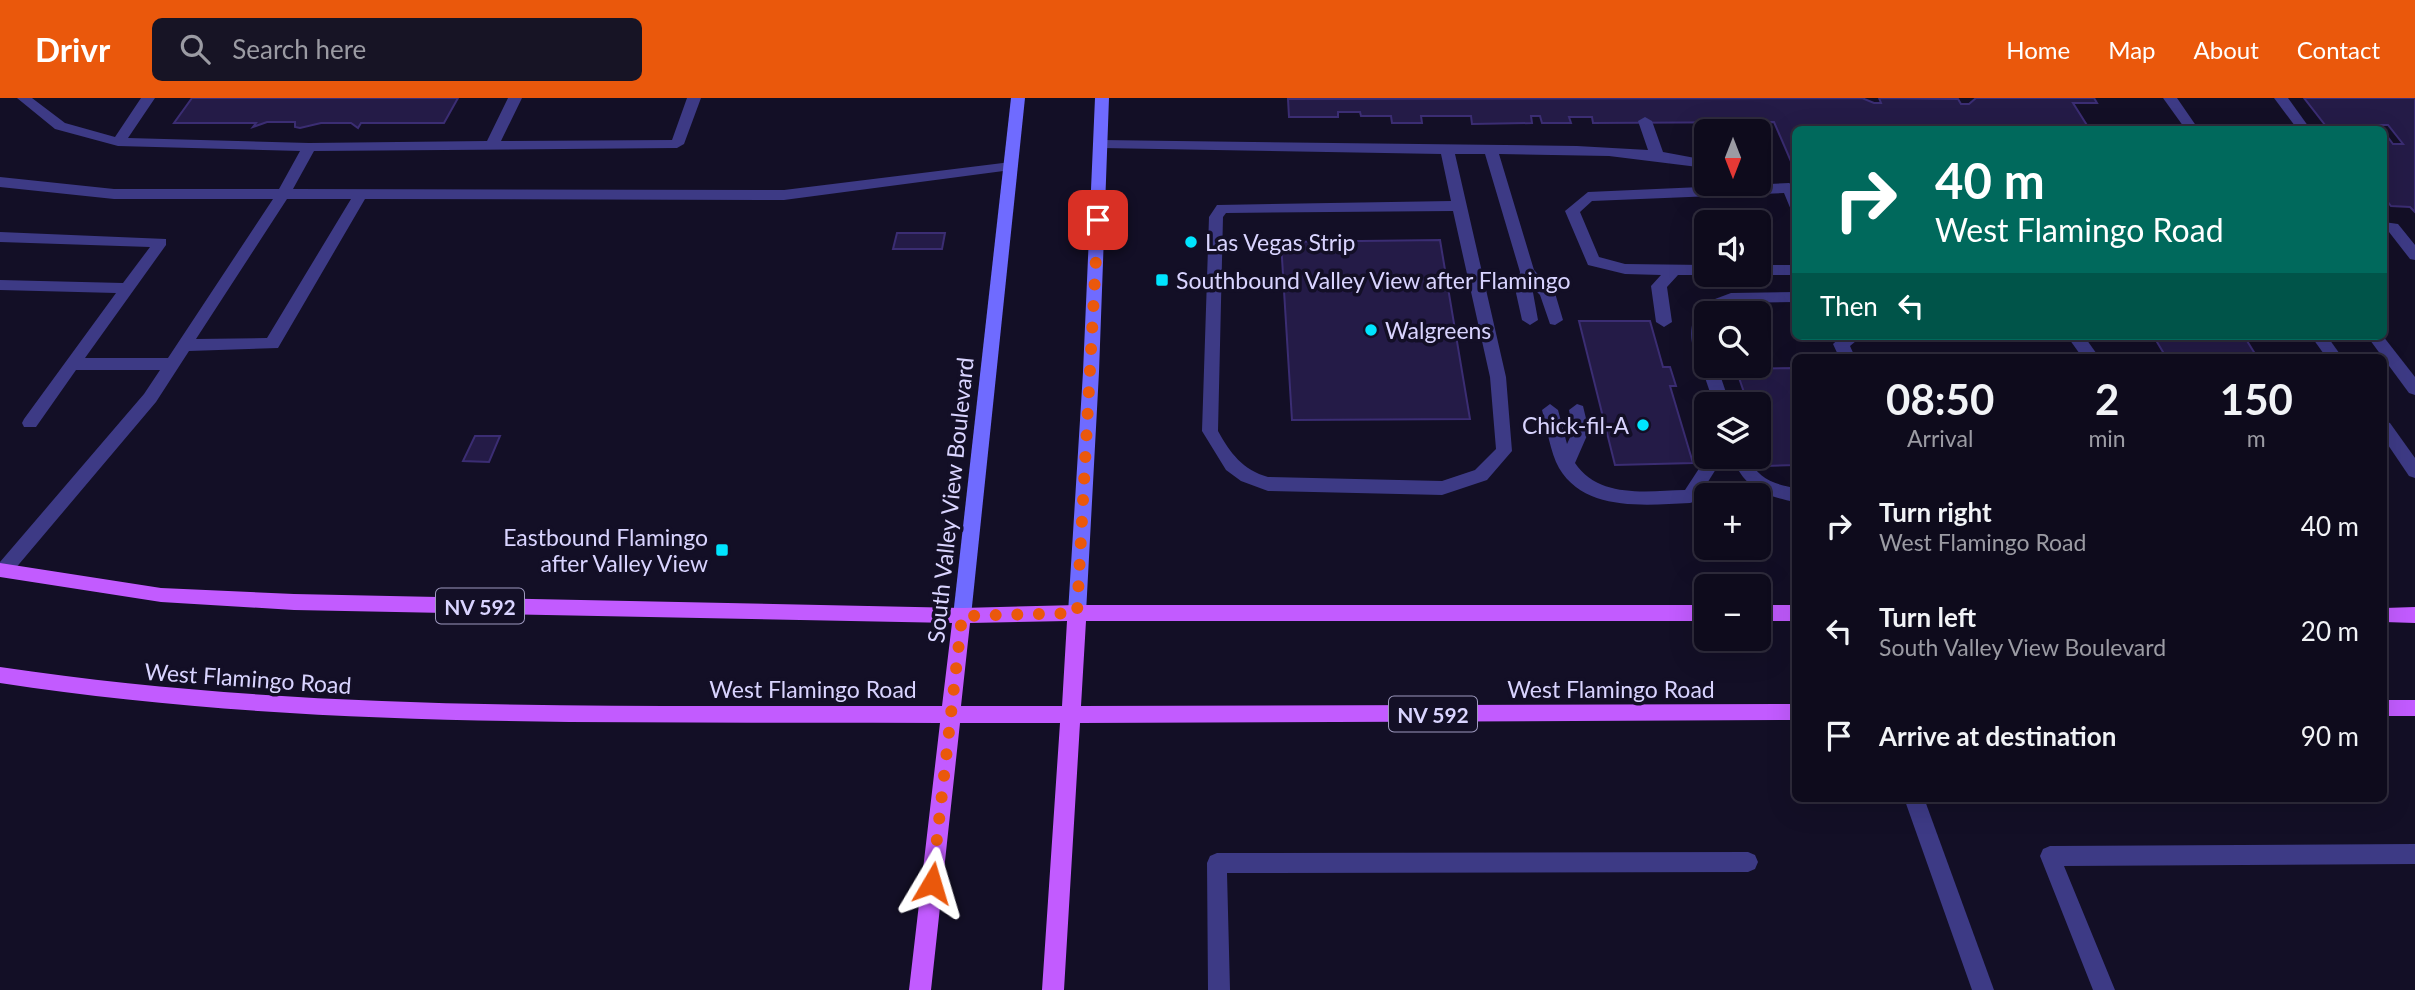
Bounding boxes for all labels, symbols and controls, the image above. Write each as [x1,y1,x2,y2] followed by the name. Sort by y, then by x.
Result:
[152,18,642,81] search box
[35,29,110,69] text: Drivr
[176,30,214,68] icon: search
[232,33,366,65] text: Search here
[2006,35,2070,64] text: Home
[2108,35,2156,64] text: Map
[2194,35,2259,64] text: About
[2297,35,2380,64] text: Contact
[1694,119,1771,196] north arrow
[1694,119,1771,651] map controls
[1935,151,2045,209] text: 40 m
[1820,154,1911,245] icon: right
[1068,190,1128,250] pin
[1079,201,1117,239] icon: arrive
[1694,210,1771,287] button: sound
[1935,210,2224,249] text: West Flamingo Road
[1205,228,1355,256] place label: Las Vegas Strip
[1183,234,1199,250] marker: Las Vegas Strip
[1176,266,1570,294] place label: Southbound Valley View after Flamingo
[1154,272,1170,288] marker: Southbound Valley View after Flamingo
[1892,287,1930,325] icon: left
[1820,290,1878,322] text: Then
[1694,301,1771,378] button: search
[1385,316,1491,344] place label: Walgreens
[1363,322,1379,338] marker: Walgreens
[921,356,979,644] street label: South Valley View Boulevard
[1886,374,1994,424] text: 08:50
[2095,374,2119,424] text: 2
[2220,374,2293,424] text: 150
[1694,392,1771,469] button: layers
[1522,411,1629,439] place label: Chick-fil-A
[1635,417,1651,433] marker: Chick-fil-A
[1907,424,1973,452] text: Arrival
[2088,424,2126,452] text: min
[2247,424,2266,452] text: m
[1694,483,1771,560] button: +
[1879,496,1992,528] text: Turn right
[1820,507,1858,545] icon: right
[2301,510,2359,542] text: 40 m
[503,523,708,577] place label: Eastbound Flamingo after Valley View
[1879,528,2086,556] text: West Flamingo Road
[714,542,730,558] marker: Eastbound Flamingo after Valley View
[1694,574,1771,651] button: −
[436,588,524,624] road number: NV 592
[1879,601,1976,633] text: Turn left
[1820,612,1858,650] icon: left
[2301,615,2359,647] text: 20 m
[1879,633,2166,661] text: South Valley View Boulevard
[144,657,352,699] street label: West Flamingo Road
[709,675,917,703] street label: West Flamingo Road
[1507,675,1715,703] street label: West Flamingo Road
[1389,696,1477,732] road number: NV 592
[1820,717,1858,755] icon: arrive
[1879,720,2116,752] text: Arrive at destination
[2301,720,2359,752] text: 90 m
[895,846,969,920] position arrow

